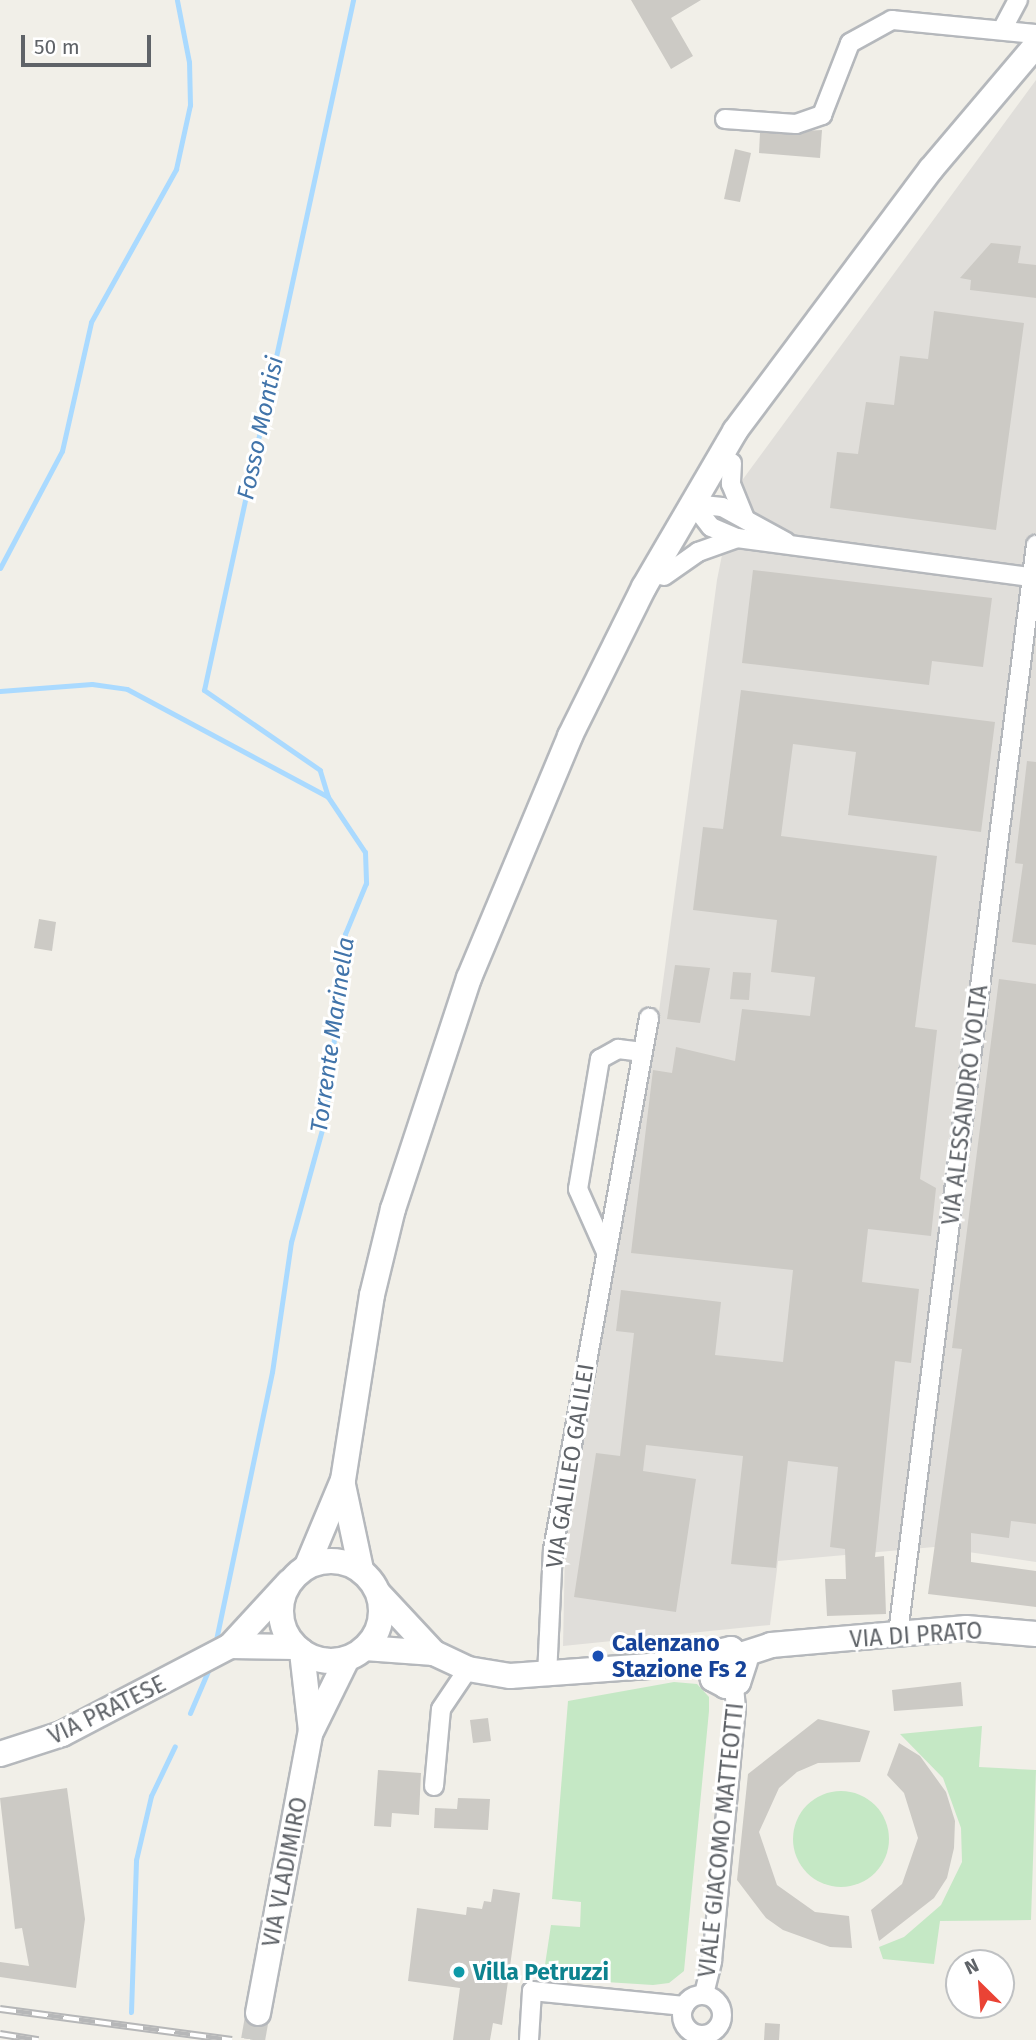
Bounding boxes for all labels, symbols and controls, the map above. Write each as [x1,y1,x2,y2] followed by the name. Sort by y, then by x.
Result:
[24,21,154,65] scale bar
[34,34,80,60] text: 50 m
[232,354,290,502] water label: Fosso Montisi
[305,935,361,1135] water label: Torrente Marinella
[937,983,993,1227] street label: VIA ALESSANDRO VOLTA
[540,1362,600,1570] street label: VIA GALILEO GALILEI
[849,1617,983,1653] street label: VIA DI PRATO
[612,1629,747,1683] place label: Calenzano Stazione Fs 2
[590,1648,606,1664] marker: Calenzano Stazione Fs 2
[44,1670,170,1750] street label: VIA PRATESE
[693,1701,749,1979] street label: VIALE GIACOMO MATTEOTTI
[257,1795,313,1949] street label: VIA VLADIMIRO
[945,1949,1015,2019] north arrow
[961,1953,982,1979] text: N
[473,1958,609,1986] place label: Villa Petruzzi
[451,1964,467,1980] marker: Villa Petruzzi

